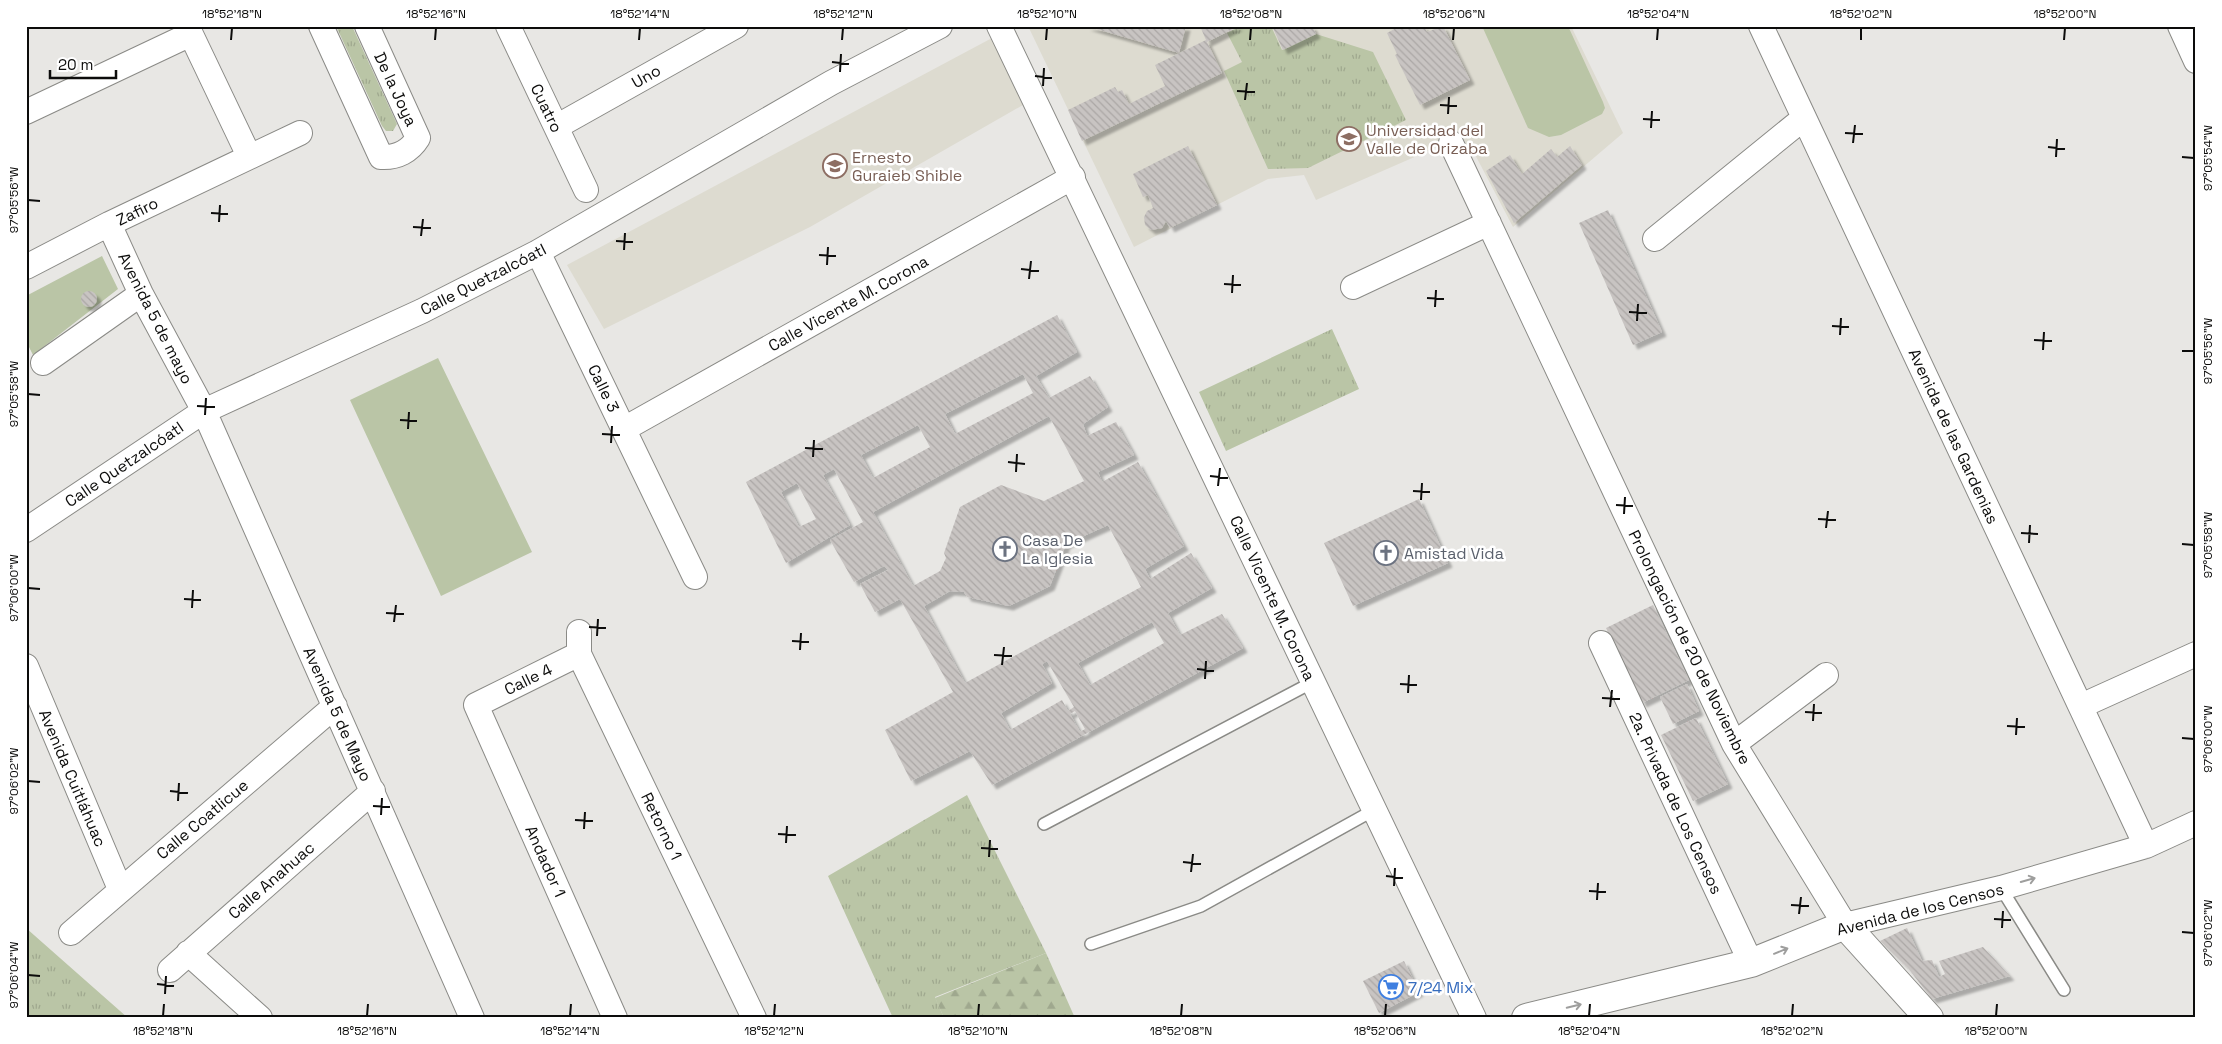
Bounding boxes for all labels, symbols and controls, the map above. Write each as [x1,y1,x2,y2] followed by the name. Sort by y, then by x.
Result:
[202,6,262,22] text: 18°52'18"N
[406,6,466,22] text: 18°52'16"N
[610,6,670,22] text: 18°52'14"N
[813,6,873,22] text: 18°52'12"N
[1017,6,1077,22] text: 18°52'10"N
[1220,6,1282,22] text: 18°52'08"N
[1423,6,1485,22] text: 18°52'06"N
[1627,6,1689,22] text: 18°52'04"N
[1830,6,1892,22] text: 18°52'02"N
[2034,6,2096,22] text: 18°52'00"N
[50,48,116,80] scale bar
[369,49,422,130] street label: De la Joya
[58,55,93,74] text: 20 m
[628,60,665,93] street label: Uno
[526,80,567,136] street label: Cuatro
[1366,120,1488,159] place label: Universidad del Valle de Orizaba
[2200,124,2216,191] text: 97°05'54"W
[1336,126,1362,152] school or university icon: Universidad del Valle de Orizaba
[852,147,962,186] place label: Ernesto Guraieb Shible
[822,153,848,179] school or university icon: Ernesto Guraieb Shible
[6,166,22,233] text: 97°05'56"W
[113,192,162,231] street label: Zafiro
[417,239,550,320] street label: Calle Quetzalcóatl
[113,249,198,388] street label: Avenida 5 de mayo
[764,251,932,356] street label: Calle Vicente M. Corona
[2200,317,2216,384] text: 97°05'56"W
[1904,345,2003,527] street label: Avenida de las Gardenias
[6,360,22,427] text: 97°05'58"W
[583,361,624,416] street label: Calle 3
[61,417,188,512] street label: Calle Quetzalcóatl
[2200,511,2216,578] text: 97°05'58"W
[1225,512,1320,684] street label: Calle Vicente M. Corona
[1623,526,1756,768] street label: Prolongación de 20 de Noviembre
[1022,530,1093,569] place label: Casa De La Iglesia
[992,536,1018,562] church icon: Casa De La Iglesia
[1373,540,1399,566] church icon: Amistad Vida
[1404,543,1504,564] place label: Amistad Vida
[6,554,22,622] text: 97°06'00"W
[298,644,377,785] street label: Avenida 5 de Mayo
[501,659,556,700] street label: Calle 4
[2200,705,2216,773] text: 97°06'00"W
[34,706,111,850] street label: Avenida Cuitláhuac
[1624,709,1727,898] street label: 2a. Privada de Los Censos
[6,747,22,815] text: 97°06'02"W
[152,775,253,864] street label: Calle Coatlicue
[636,789,687,864] street label: Retorno 1
[520,822,571,900] street label: Andador 1
[224,837,319,924] street label: Calle Anahuac
[2020,875,2036,885] one-way arrow
[1834,879,2006,940] street label: Avenida de los Censos
[2200,899,2216,967] text: 97°06'02"W
[6,941,22,1008] text: 97°06'04"W
[1773,946,1788,955] one-way arrow
[1378,974,1404,1000] supermarket icon: 7/24 Mix
[1408,977,1473,998] place label: 7/24 Mix
[1565,1001,1581,1010] one-way arrow
[133,1023,193,1039] text: 18°52'18"N
[337,1023,397,1039] text: 18°52'16"N
[540,1023,600,1039] text: 18°52'14"N
[744,1023,804,1039] text: 18°52'12"N
[948,1023,1008,1039] text: 18°52'10"N
[1150,1023,1212,1039] text: 18°52'08"N
[1354,1023,1416,1039] text: 18°52'06"N
[1558,1023,1620,1039] text: 18°52'04"N
[1761,1023,1823,1039] text: 18°52'02"N
[1965,1023,2027,1039] text: 18°52'00"N

